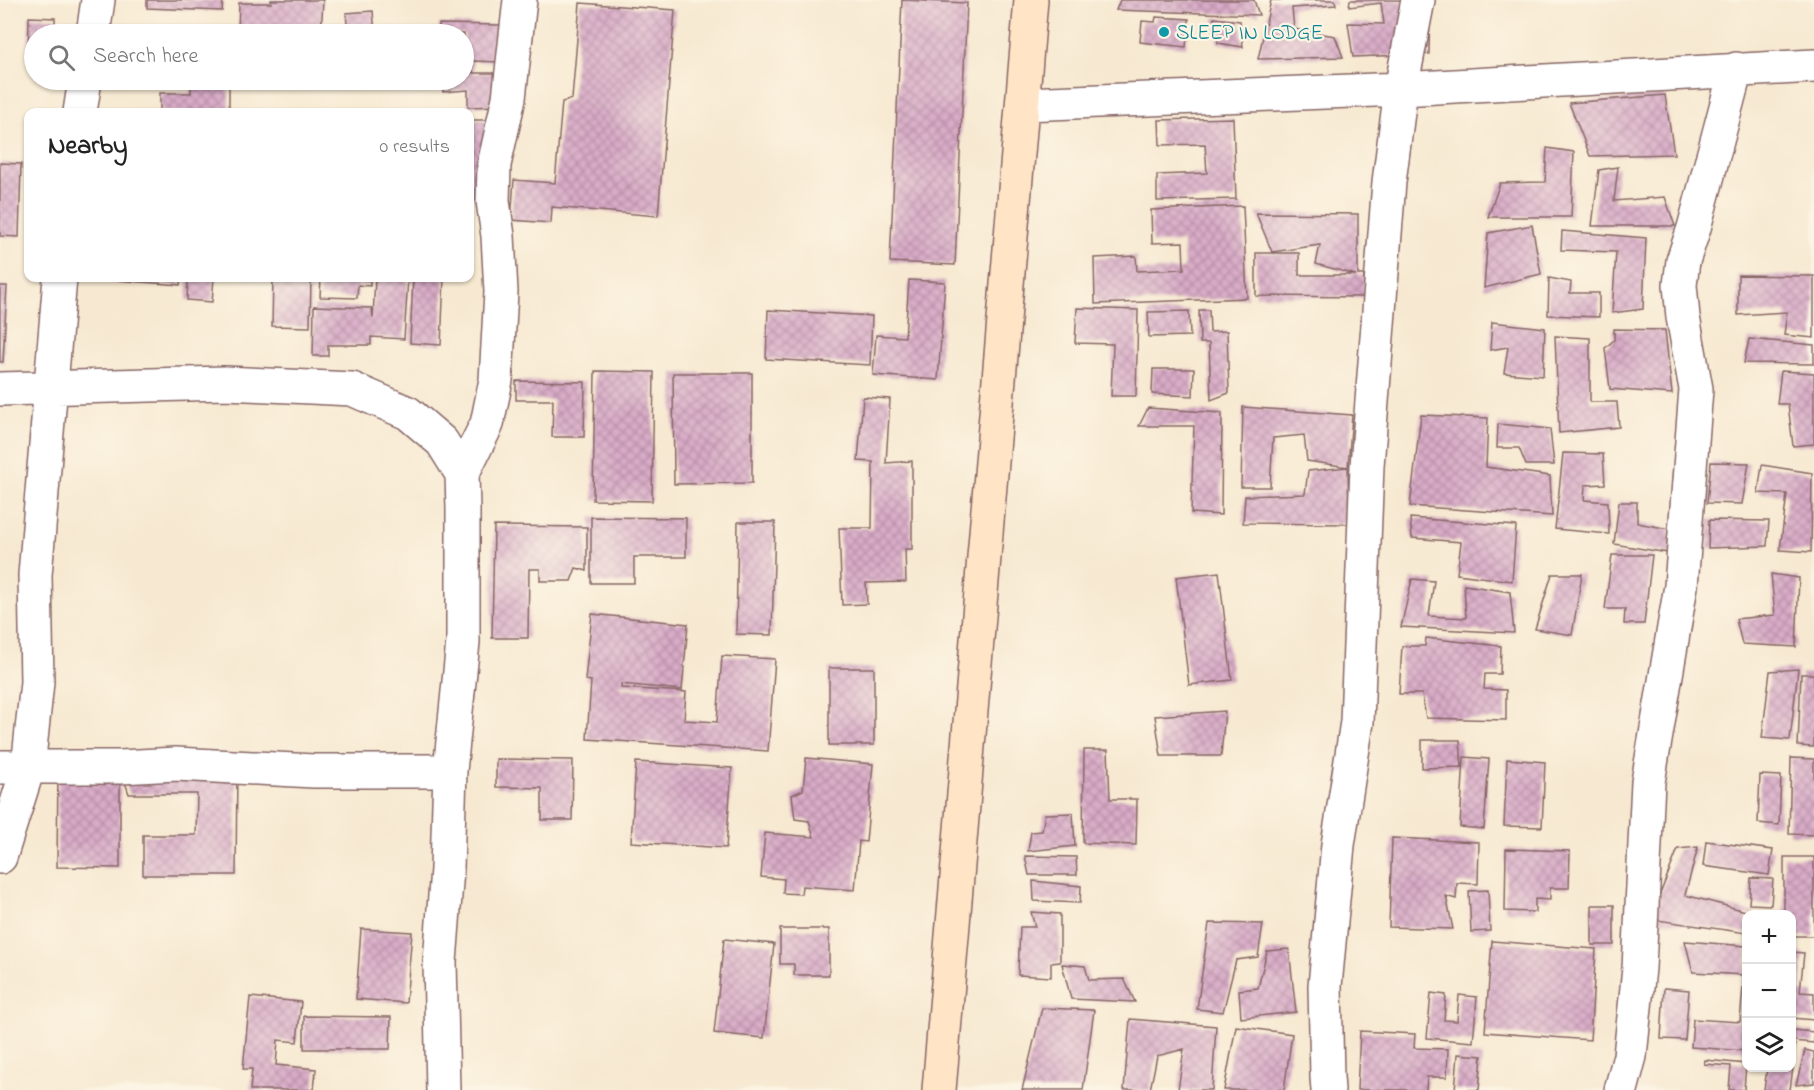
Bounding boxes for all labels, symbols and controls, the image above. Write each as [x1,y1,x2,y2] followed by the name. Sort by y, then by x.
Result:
[1176,19,1323,49] place label: SLEEP IN LODGE
[24,24,474,90] search box
[1157,25,1171,39] marker: SLEEP IN LODGE
[45,41,78,74] icon: search
[93,41,198,73] text: Search here
[48,128,127,166] text: Nearby
[379,133,450,162] text: 0 results
[1742,910,1796,1072] map controls
[1742,910,1796,964] button: +
[1742,964,1796,1018] button: −
[1742,1018,1796,1072] button: layers

